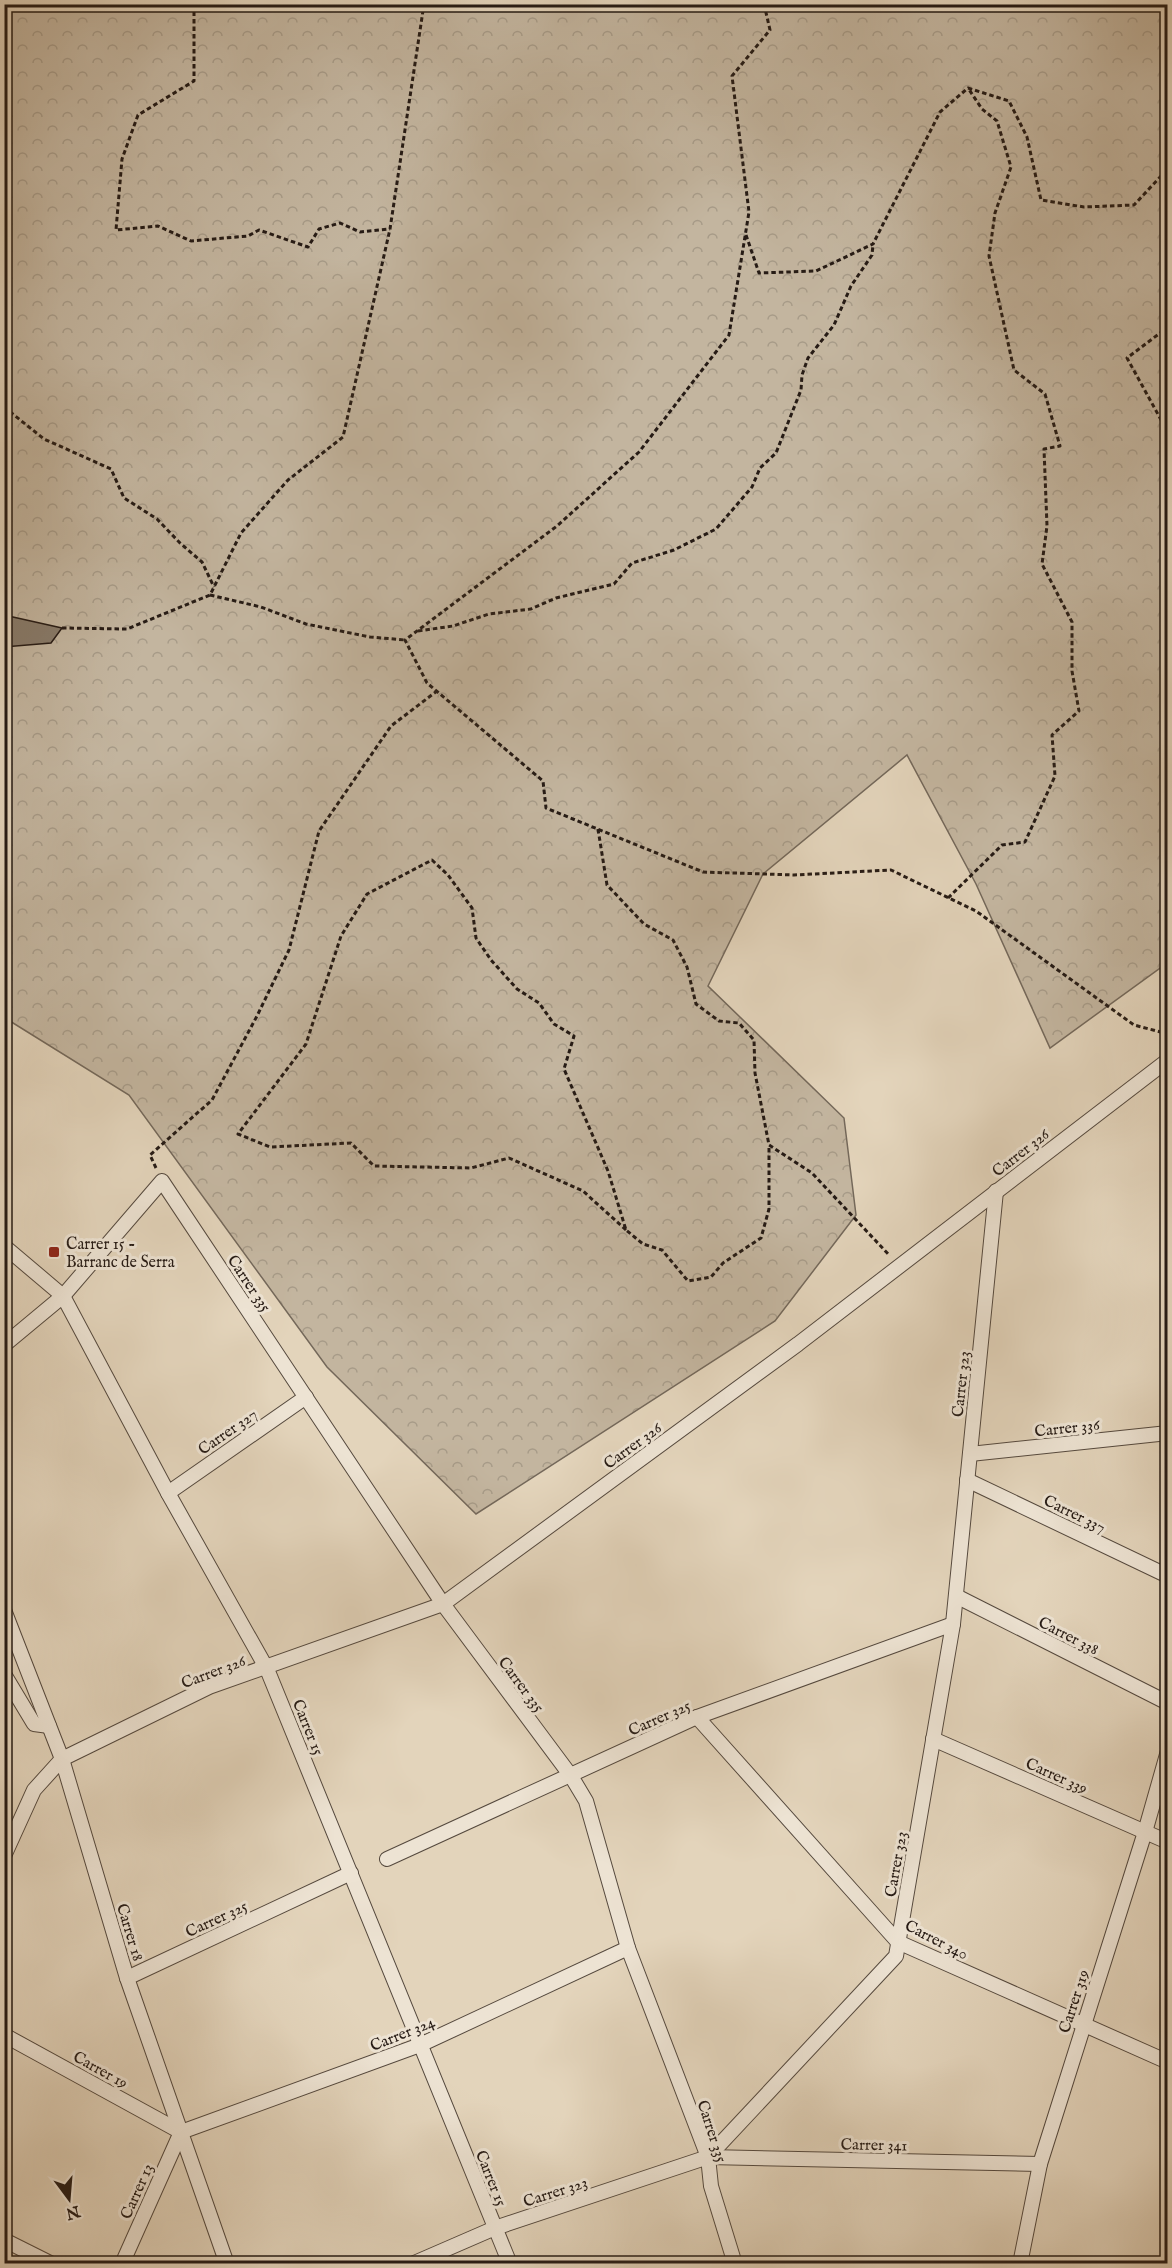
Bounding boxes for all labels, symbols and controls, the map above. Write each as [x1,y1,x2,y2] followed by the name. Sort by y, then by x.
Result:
[989,1125,1054,1182] street label: Carrer 326
[66,1235,175,1273] place label: Carrer 15 - Barranc de Serra
[47,1245,61,1259] marker: Carrer 15 - Barranc de Serra
[222,1252,275,1317] street label: Carrer 335
[949,1350,975,1418] street label: Carrer 323
[195,1405,262,1460] street label: Carrer 327
[1034,1416,1101,1442] street label: Carrer 336
[600,1419,666,1474] street label: Carrer 326
[1040,1491,1108,1538] street label: Carrer 337
[1035,1613,1102,1660] street label: Carrer 338
[179,1651,249,1694] street label: Carrer 326
[493,1653,548,1717] street label: Carrer 335
[626,1696,694,1741] street label: Carrer 325
[287,1697,327,1759] street label: Carrer 15
[1022,1754,1090,1799] street label: Carrer 339
[881,1830,913,1899] street label: Carrer 323
[183,1897,251,1943] street label: Carrer 325
[111,1901,147,1964] street label: Carrer 18
[901,1916,971,1965] street label: Carrer 340
[1055,1967,1095,2036] street label: Carrer 319
[367,2013,438,2057] street label: Carrer 324
[69,2048,131,2094] street label: Carrer 19
[692,2098,731,2166] street label: Carrer 335
[840,2135,907,2157] street label: Carrer 341
[470,2148,510,2210] street label: Carrer 15
[117,2161,159,2223] street label: Carrer 13
[39,2169,99,2229] north arrow
[521,2173,590,2213] street label: Carrer 323
[63,2200,83,2223] text: N

